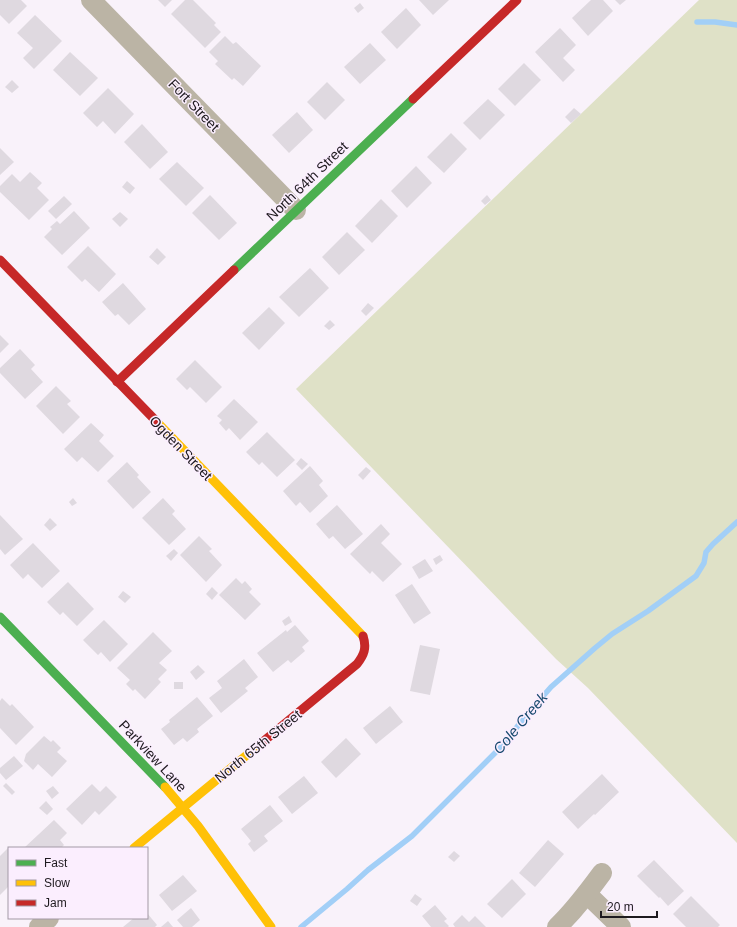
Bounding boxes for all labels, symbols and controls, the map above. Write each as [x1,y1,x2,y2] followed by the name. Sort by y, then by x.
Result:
[165,76,223,134] street label: Fort Street
[263,138,351,224] street label: North 64th Street
[146,412,216,484] street label: Ogden Street
[489,688,552,757] water label: Cole Creek
[212,706,305,786] street label: North 65th Street
[116,717,190,795] street label: Parkview Lane
[8,847,148,919] legend
[44,856,68,870] text: Fast
[44,876,70,890] text: Slow
[601,893,657,919] scale bar
[44,896,67,910] text: Jam
[607,900,634,914] text: 20 m

